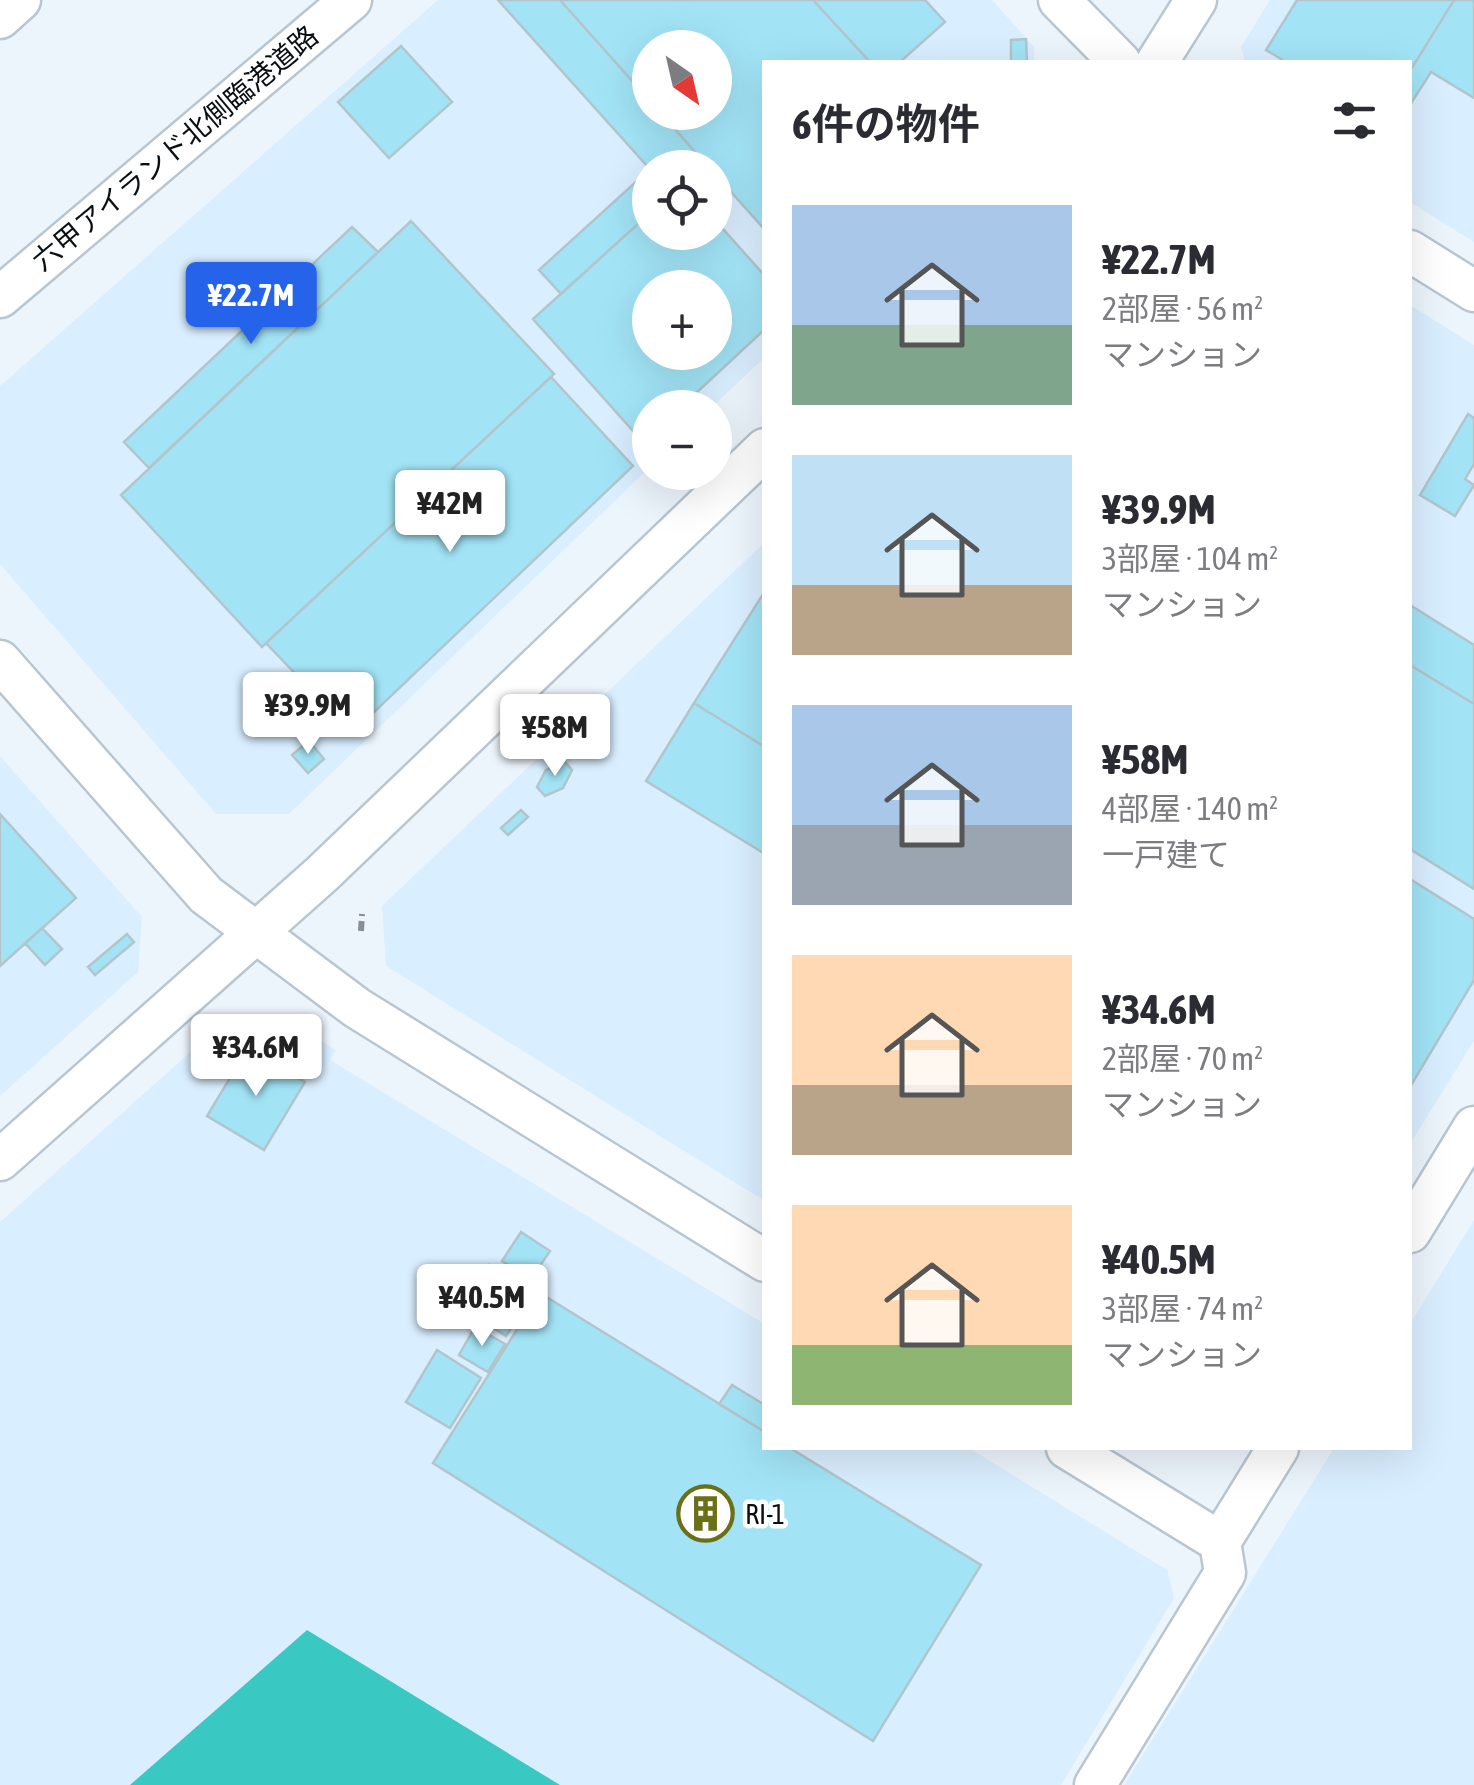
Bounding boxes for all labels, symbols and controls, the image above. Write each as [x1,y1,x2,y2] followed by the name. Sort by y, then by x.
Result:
[26,19,324,277] street label: 六甲アイランド北側臨港道路
[632,30,732,130] north arrow
[632,30,732,490] map controls
[1327,93,1382,148] icon: filters
[792,100,980,148] text: 6件の物件
[632,150,732,250] button: locate
[1102,235,1216,283] text: ¥22.7M
[872,245,992,365] icon: home
[170,262,332,347] pin: ¥22.7M
[632,270,732,370] button: +
[208,276,294,313] text: ¥22.7M
[1102,290,1263,327] text: 2部屋 · 56 m²
[1102,336,1262,373] text: マンション
[632,390,732,490] button: −
[391,470,509,555] pin: ¥42M
[417,484,483,521] text: ¥42M
[1102,485,1216,533] text: ¥39.9M
[872,495,992,615] icon: home
[1102,540,1278,577] text: 3部屋 · 104 m²
[1102,586,1262,623] text: マンション
[227,672,389,757] pin: ¥39.9M
[265,686,351,723] text: ¥39.9M
[496,694,614,779] pin: ¥58M
[522,708,588,745] text: ¥58M
[1102,735,1188,783] text: ¥58M
[872,745,992,865] icon: home
[1102,790,1278,827] text: 4部屋 · 140 m²
[1102,836,1230,873] text: 一戸建て
[1102,985,1216,1033] text: ¥34.6M
[872,995,992,1115] icon: home
[175,1014,337,1099] pin: ¥34.6M
[213,1028,299,1065] text: ¥34.6M
[1102,1040,1263,1077] text: 2部屋 · 70 m²
[1102,1086,1262,1123] text: マンション
[1102,1235,1216,1283] text: ¥40.5M
[872,1245,992,1365] icon: home
[401,1264,563,1349] pin: ¥40.5M
[439,1278,525,1315] text: ¥40.5M
[1102,1290,1263,1327] text: 3部屋 · 74 m²
[1102,1336,1262,1373] text: マンション
[676,1484,736,1544] building icon: RI-1
[745,1498,785,1530] place label: RI-1

